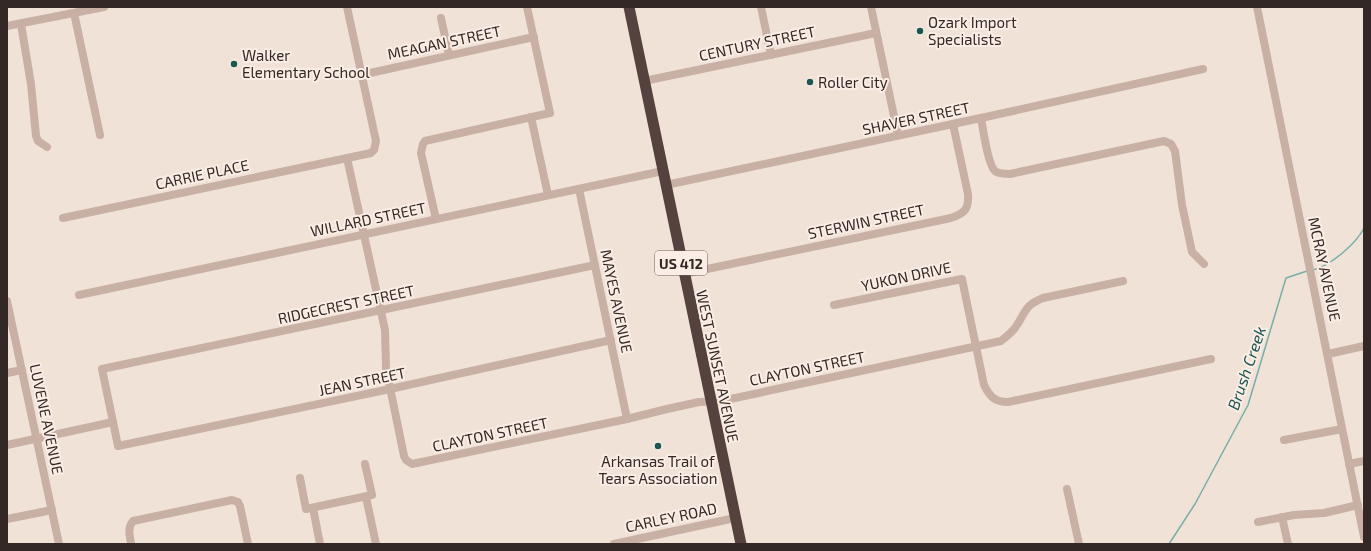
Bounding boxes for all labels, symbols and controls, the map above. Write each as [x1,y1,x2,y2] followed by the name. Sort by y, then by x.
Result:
[928,13,1017,48] place label: Ozark Import Specialists
[386,21,503,63] street label: MEAGAN STREET
[697,22,817,64] street label: CENTURY STREET
[915,26,925,36] marker: Ozark Import Specialists
[242,46,370,81] place label: Walker Elementary School
[229,59,239,69] marker: Walker Elementary School
[818,73,888,91] place label: Roller City
[805,77,815,87] marker: Roller City
[861,98,972,138] street label: SHAVER STREET
[154,155,250,193] street label: CARRIE PLACE
[309,198,428,240] street label: WILLARD STREET
[806,200,926,242] street label: STERWIN STREET
[1305,215,1345,323] street label: MCRAY AVENUE
[597,248,637,354] street label: MAYES AVENUE
[655,251,707,275] road number: US 412
[859,258,953,294] street label: YUKON DRIVE
[276,281,416,327] street label: RIDGECREST STREET
[693,288,743,444] street label: WEST SUNSET AVENUE
[1223,324,1269,412] water label: Brush Creek
[748,347,867,389] street label: CLAYTON STREET
[27,362,67,476] street label: LUVENE AVENUE
[317,363,408,399] street label: JEAN STREET
[431,413,550,455] street label: CLAYTON STREET
[653,441,663,451] marker: Arkansas Trail of Tears Association
[599,452,718,487] place label: Arkansas Trail of Tears Association
[624,498,719,535] street label: CARLEY ROAD

